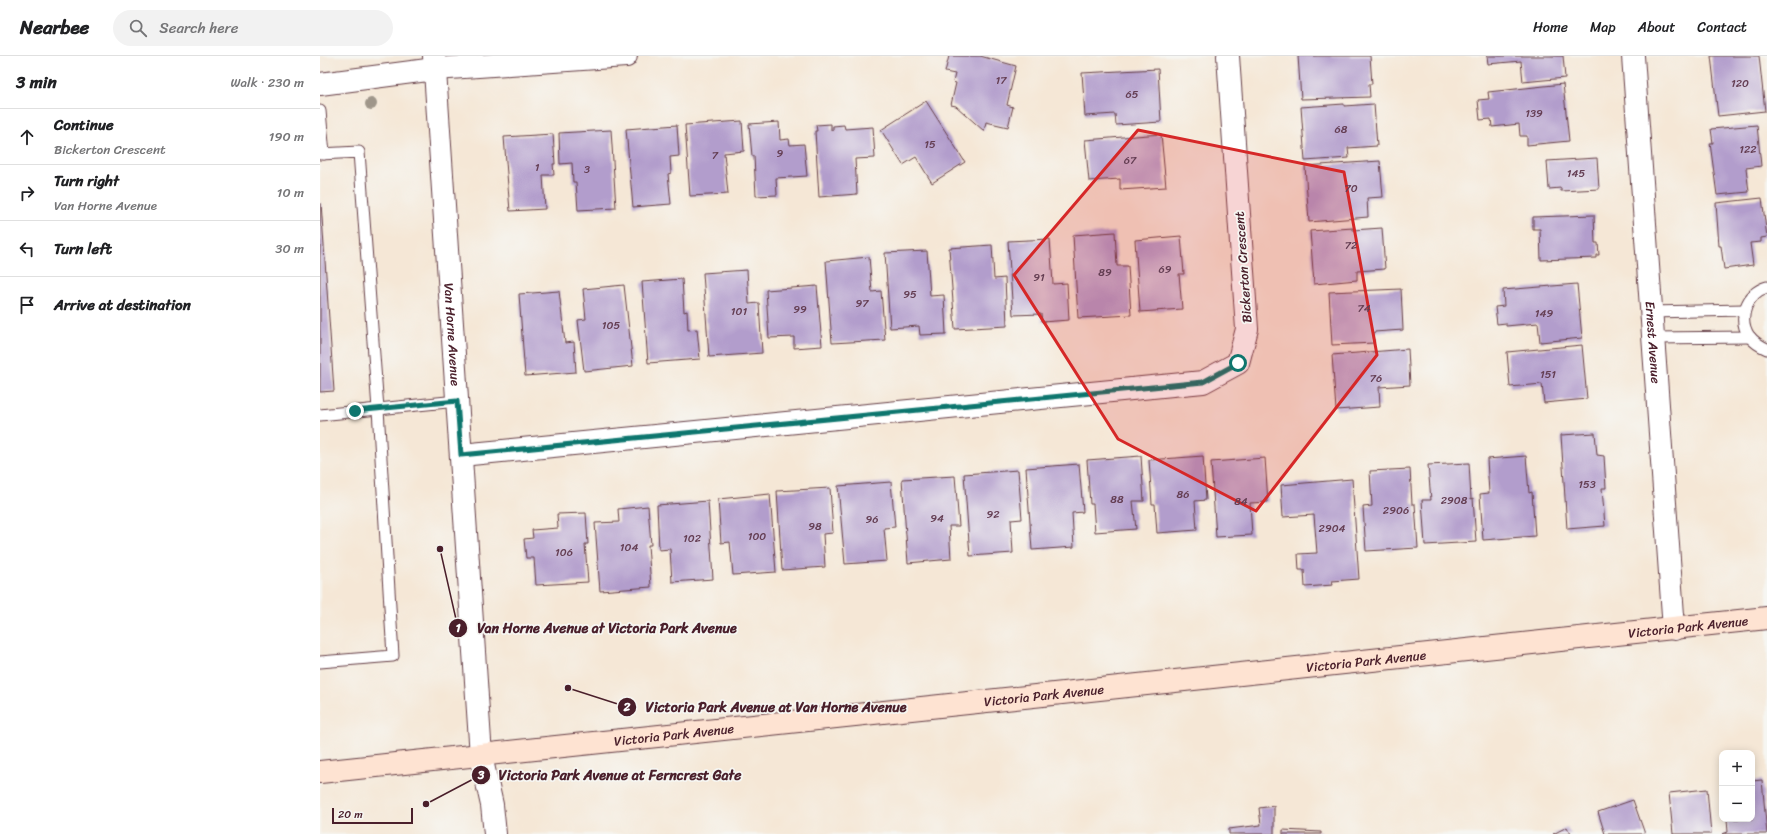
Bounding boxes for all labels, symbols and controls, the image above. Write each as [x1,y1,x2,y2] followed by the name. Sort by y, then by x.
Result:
[113,10,393,46] search box
[20,11,89,44] text: Nearbee
[159,15,238,41] text: Search here
[1533,15,1568,40] text: Home
[1590,15,1616,40] text: Map
[1638,15,1675,40] text: About
[1697,15,1747,40] text: Contact
[127,17,149,39] icon: search
[16,67,57,97] text: 3 min
[230,71,304,94] text: Walk · 230 m
[996,71,1007,90] house number: 17
[1731,74,1749,93] house number: 120
[1126,85,1139,104] house number: 65
[1525,104,1543,123] house number: 139
[54,112,114,138] text: Continue
[1335,120,1348,139] house number: 68
[269,125,304,148] text: 190 m
[16,126,38,148] icon: ahead
[924,135,936,154] house number: 15
[54,138,166,161] text: Bickerton Crescent
[1739,140,1757,159] house number: 122
[777,144,784,163] house number: 9
[712,146,719,165] house number: 7
[1124,151,1137,170] house number: 67
[535,158,540,177] house number: 1
[584,160,590,179] house number: 3
[1567,164,1585,183] house number: 145
[54,168,119,194] text: Turn right
[1344,179,1358,198] house number: 70
[277,181,304,204] text: 10 m
[16,182,38,204] icon: right
[54,194,157,217] text: Van Horne Avenue
[1228,210,1258,324] street label: Bickerton Crescent
[54,236,112,262] text: Turn left
[1345,236,1358,255] house number: 72
[275,237,304,260] text: 30 m
[16,238,38,260] icon: left
[1158,260,1172,279] house number: 69
[1098,263,1112,282] house number: 89
[1033,268,1045,287] house number: 91
[438,282,468,387] street label: Van Horne Avenue
[903,285,917,304] house number: 95
[54,292,191,318] text: Arrive at destination
[16,294,38,316] icon: arrive
[855,294,869,313] house number: 97
[1357,299,1371,318] house number: 74
[793,300,807,319] house number: 99
[1639,300,1668,385] street label: Ernest Avenue
[731,302,747,321] house number: 101
[1535,304,1553,323] house number: 149
[602,316,620,335] house number: 105
[1229,354,1247,372] route start
[1540,365,1556,384] house number: 151
[1370,369,1382,388] house number: 76
[346,402,364,420] route end
[1578,475,1596,494] house number: 153
[1177,485,1189,504] house number: 86
[1110,490,1124,509] house number: 88
[1441,491,1468,510] house number: 2908
[1234,492,1248,511] house number: 84
[1383,501,1409,520] house number: 2906
[986,505,1000,524] house number: 92
[930,509,944,528] house number: 94
[865,510,879,529] house number: 96
[808,517,822,536] house number: 98
[1319,519,1346,538] house number: 2904
[748,527,766,546] house number: 100
[683,529,702,548] house number: 102
[620,538,638,557] house number: 104
[555,543,573,562] house number: 106
[1627,609,1750,644] street label: Victoria Park Avenue
[448,615,746,641] callout: Van Horne Avenue at Victoria Park Avenue
[477,616,737,641] text: Van Horne Avenue at Victoria Park Avenue
[455,617,461,639] text: 1
[1305,643,1428,678] street label: Victoria Park Avenue
[983,677,1105,713] street label: Victoria Park Avenue
[617,694,915,720] callout: Victoria Park Avenue at Van Horne Avenue
[645,695,907,720] text: Victoria Park Avenue at Van Horne Avenue
[623,696,631,718] text: 2
[613,716,735,752] street label: Victoria Park Avenue
[1719,750,1755,822] map controls
[1719,750,1755,786] button: +
[471,762,750,788] callout: Victoria Park Avenue at Ferncrest Gate
[499,763,742,788] text: Victoria Park Avenue at Ferncrest Gate
[477,764,485,786] text: 3
[1719,786,1755,822] button: −
[338,805,363,824] text: 20 m
[332,806,413,825] scale bar

